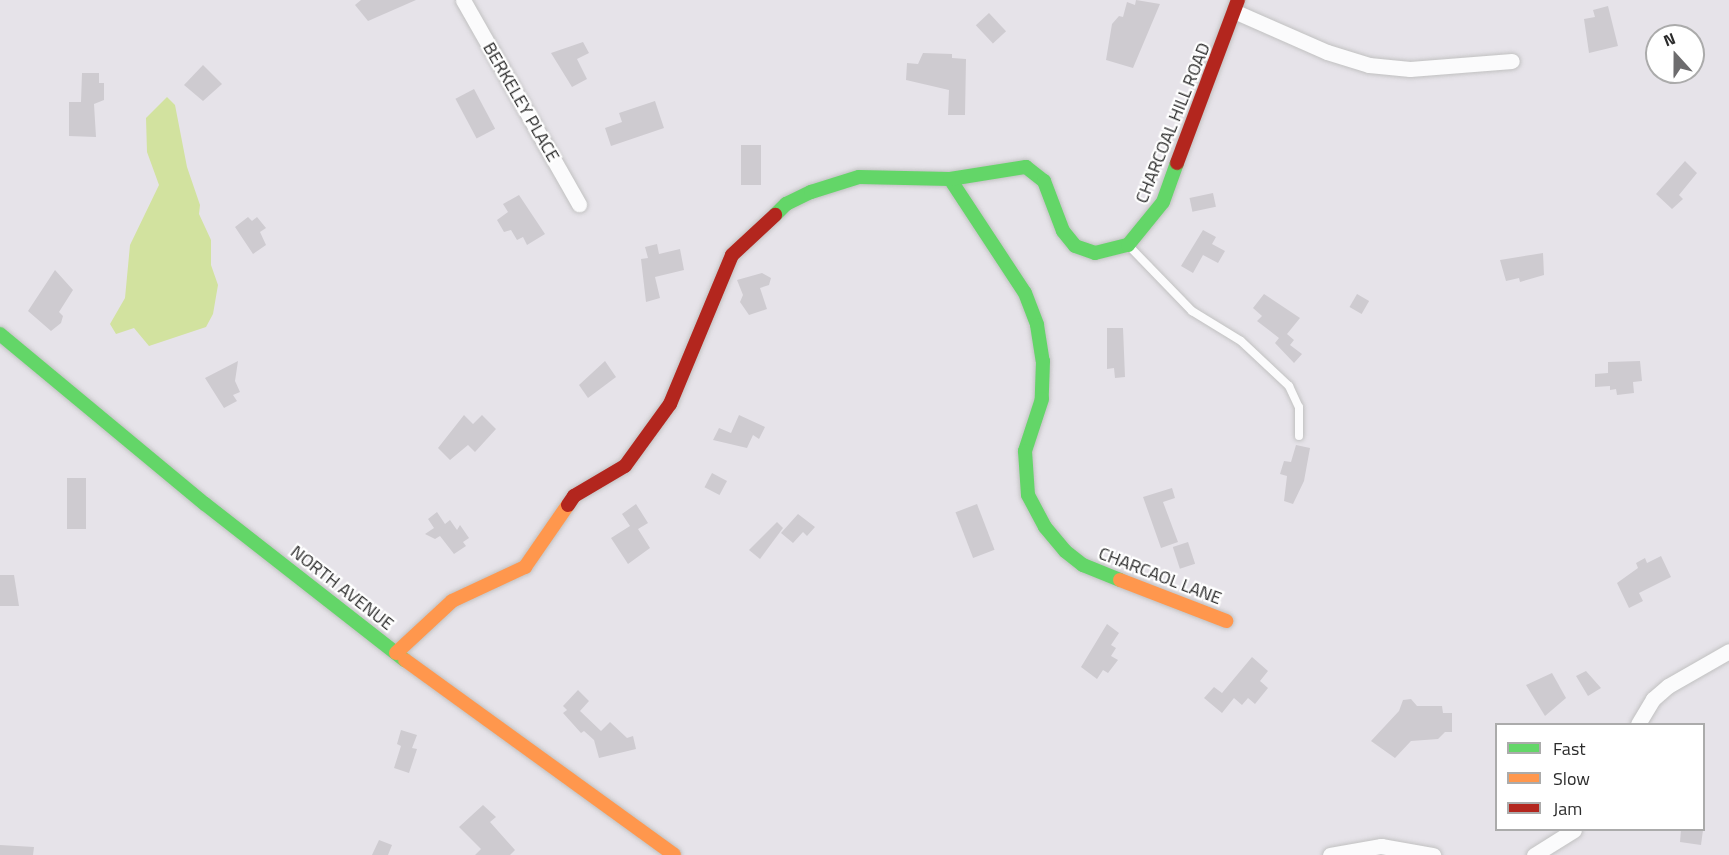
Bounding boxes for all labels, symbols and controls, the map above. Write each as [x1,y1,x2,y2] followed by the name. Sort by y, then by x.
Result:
[1645,24,1705,84] north arrow
[1660,26,1679,52] text: N
[478,39,564,165] street label: BERKELEY PLACE
[1131,40,1215,206] street label: CHARCOAL HILL ROAD
[286,541,398,635] street label: NORTH AVENUE
[1095,543,1225,609] street label: CHARCAOL LANE
[1495,723,1705,831] legend
[1553,735,1586,762] text: Fast
[1553,765,1590,792] text: Slow
[1553,795,1582,822] text: Jam

